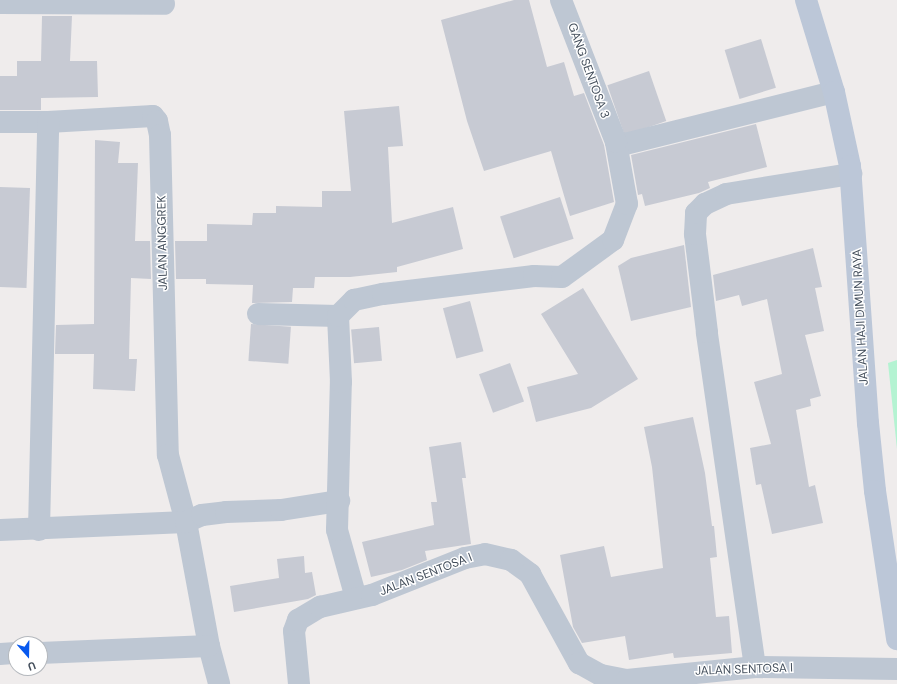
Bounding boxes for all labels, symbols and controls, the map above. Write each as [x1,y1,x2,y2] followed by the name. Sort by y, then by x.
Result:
[564,21,612,121] street label: GANG SENTOSA 3
[155,195,171,291] street label: JALAN ANGGREK
[850,249,872,385] street label: JALAN HAJI DIMUN RAYA
[378,551,474,599] street label: JALAN SENTOSA I
[8,636,48,676] north arrow
[26,658,38,674] text: U
[695,661,793,679] street label: JALAN SENTOSA I

